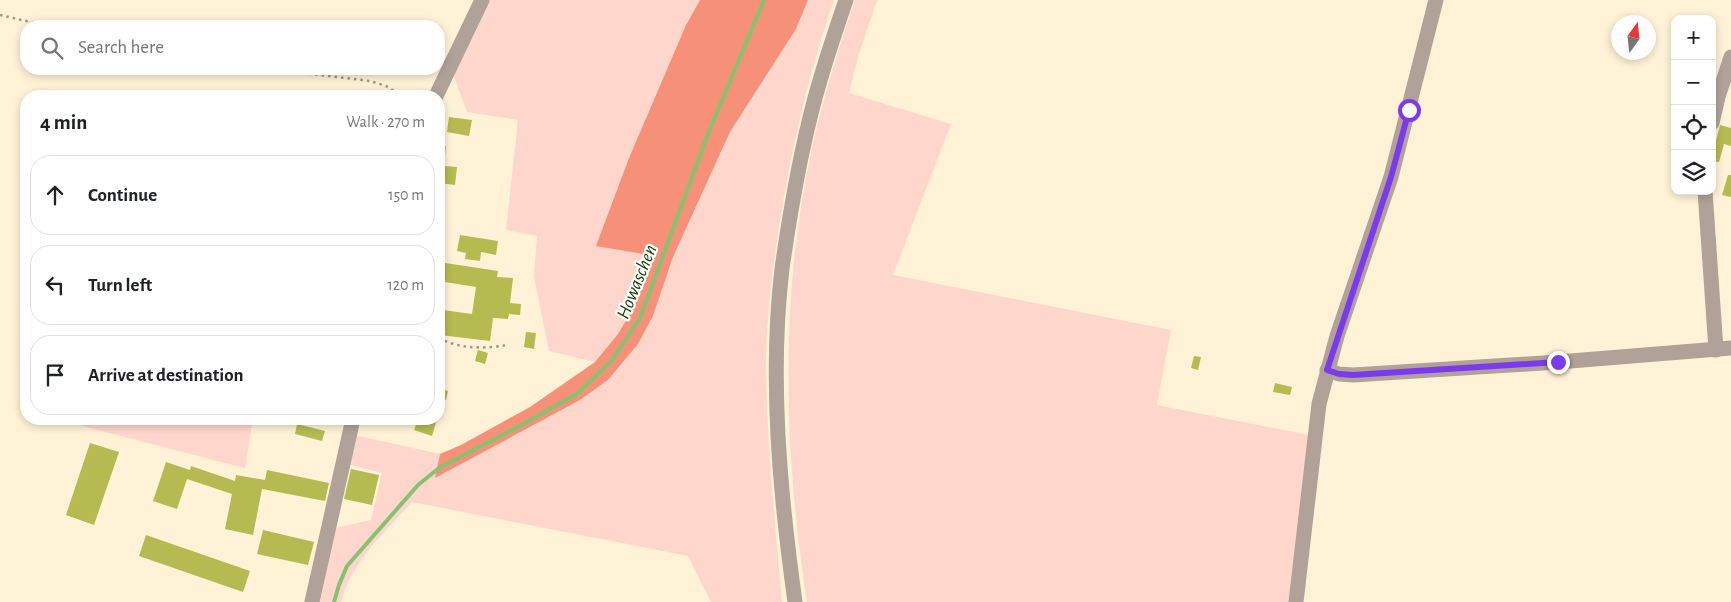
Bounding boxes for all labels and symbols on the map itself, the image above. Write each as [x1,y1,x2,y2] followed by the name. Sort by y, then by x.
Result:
[1611,15,1656,60] north arrow
[1398,99,1421,122] route start
[614,242,660,322] water label: Howaschen
[1547,351,1570,374] route end

